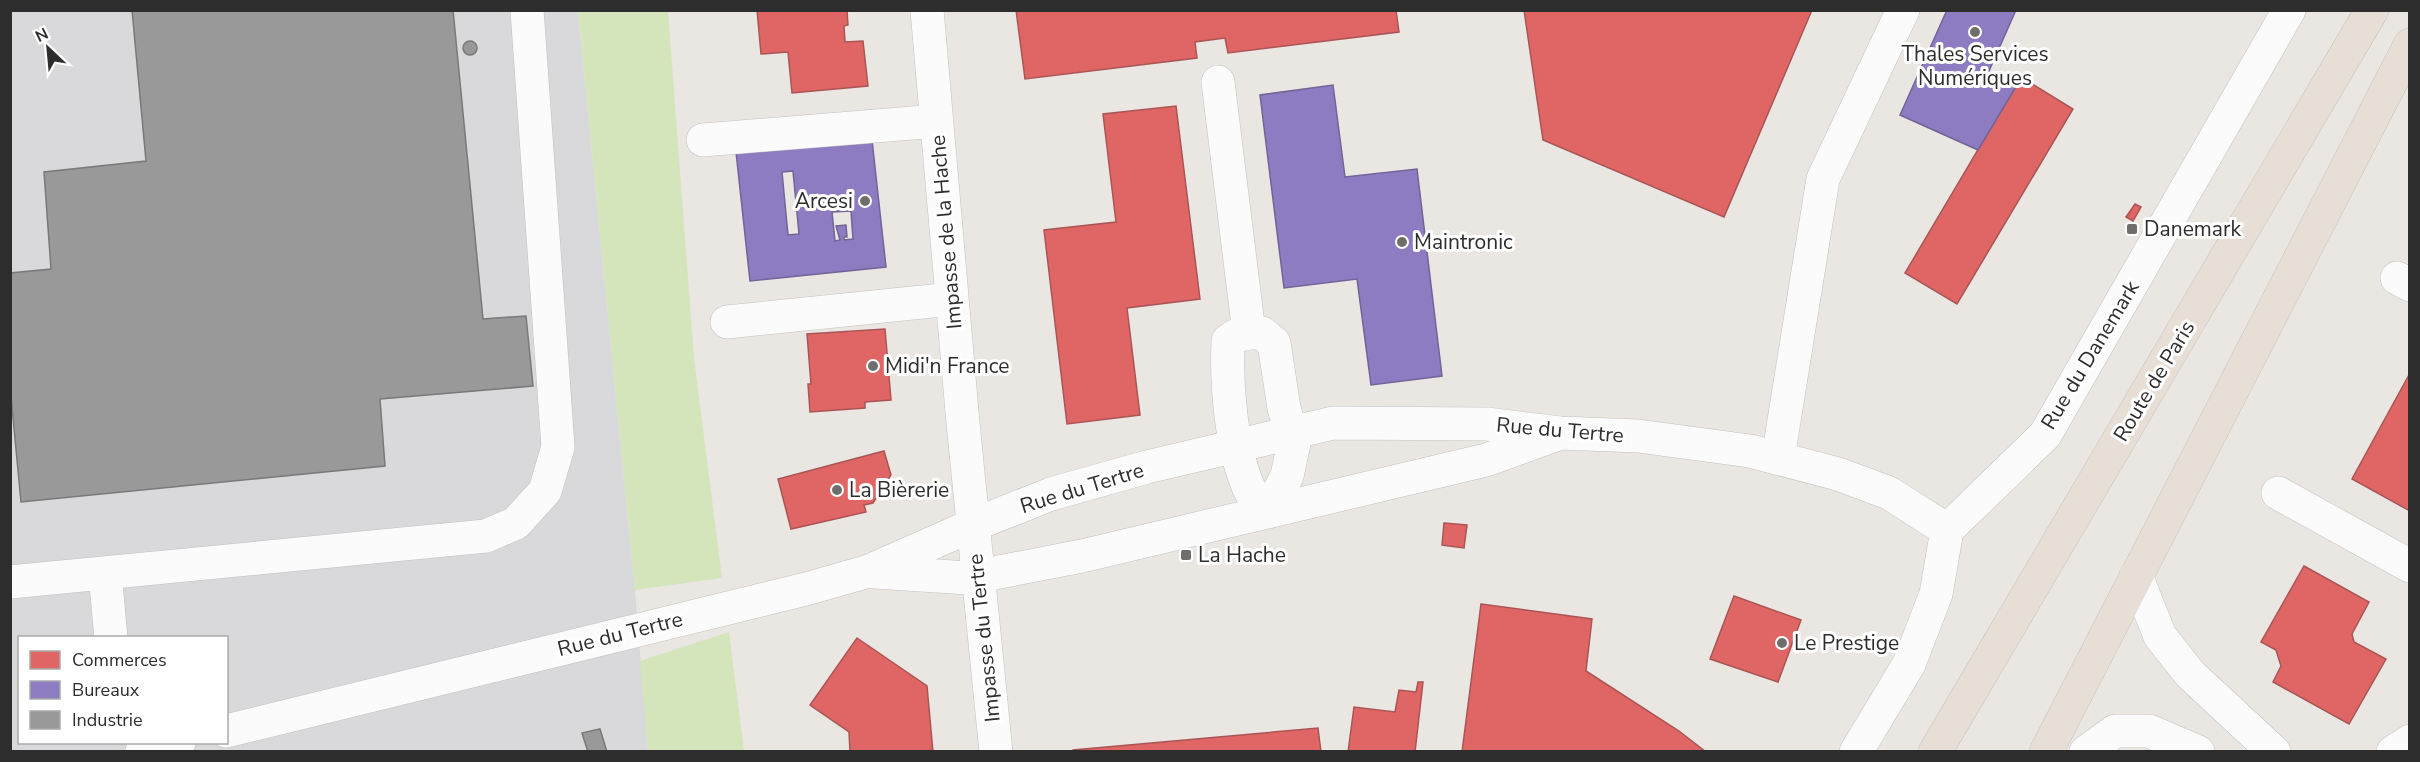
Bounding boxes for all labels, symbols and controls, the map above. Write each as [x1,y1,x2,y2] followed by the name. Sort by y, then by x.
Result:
[18,18,78,78] north arrow
[32,23,52,48] text: N
[1968,25,1982,39] marker: Thales Services Numériques
[1901,40,2049,92] place label: Thales Services Numériques
[924,134,968,330] street label: Impasse de la Hache
[795,187,853,215] place label: Arcesi
[858,194,872,208] marker: Arcesi
[2144,215,2241,243] place label: Danemark
[2125,222,2139,236] marker: Danemark
[1414,228,1513,256] place label: Maintronic
[1395,235,1409,249] marker: Maintronic
[2035,275,2146,435] street label: Rue du Danemark
[2107,315,2201,447] street label: Route de Paris
[885,352,1009,380] place label: Midi'n France
[866,359,880,373] marker: Midi'n France
[1495,410,1625,450] street label: Rue du Tertre
[1017,456,1147,520] street label: Rue du Tertre
[849,476,949,504] place label: La Bièrerie
[830,483,844,497] marker: La Bièrerie
[1198,541,1286,569] place label: La Hache
[1179,548,1193,562] marker: La Hache
[961,552,1007,724] street label: Impasse du Tertre
[555,605,685,663] street label: Rue du Tertre
[1794,629,1899,657] place label: Le Prestige
[18,636,228,744] legend
[1775,636,1789,650] marker: Le Prestige
[72,648,167,672] text: Commerces
[72,678,140,702] text: Bureaux
[72,708,143,732] text: Industrie

